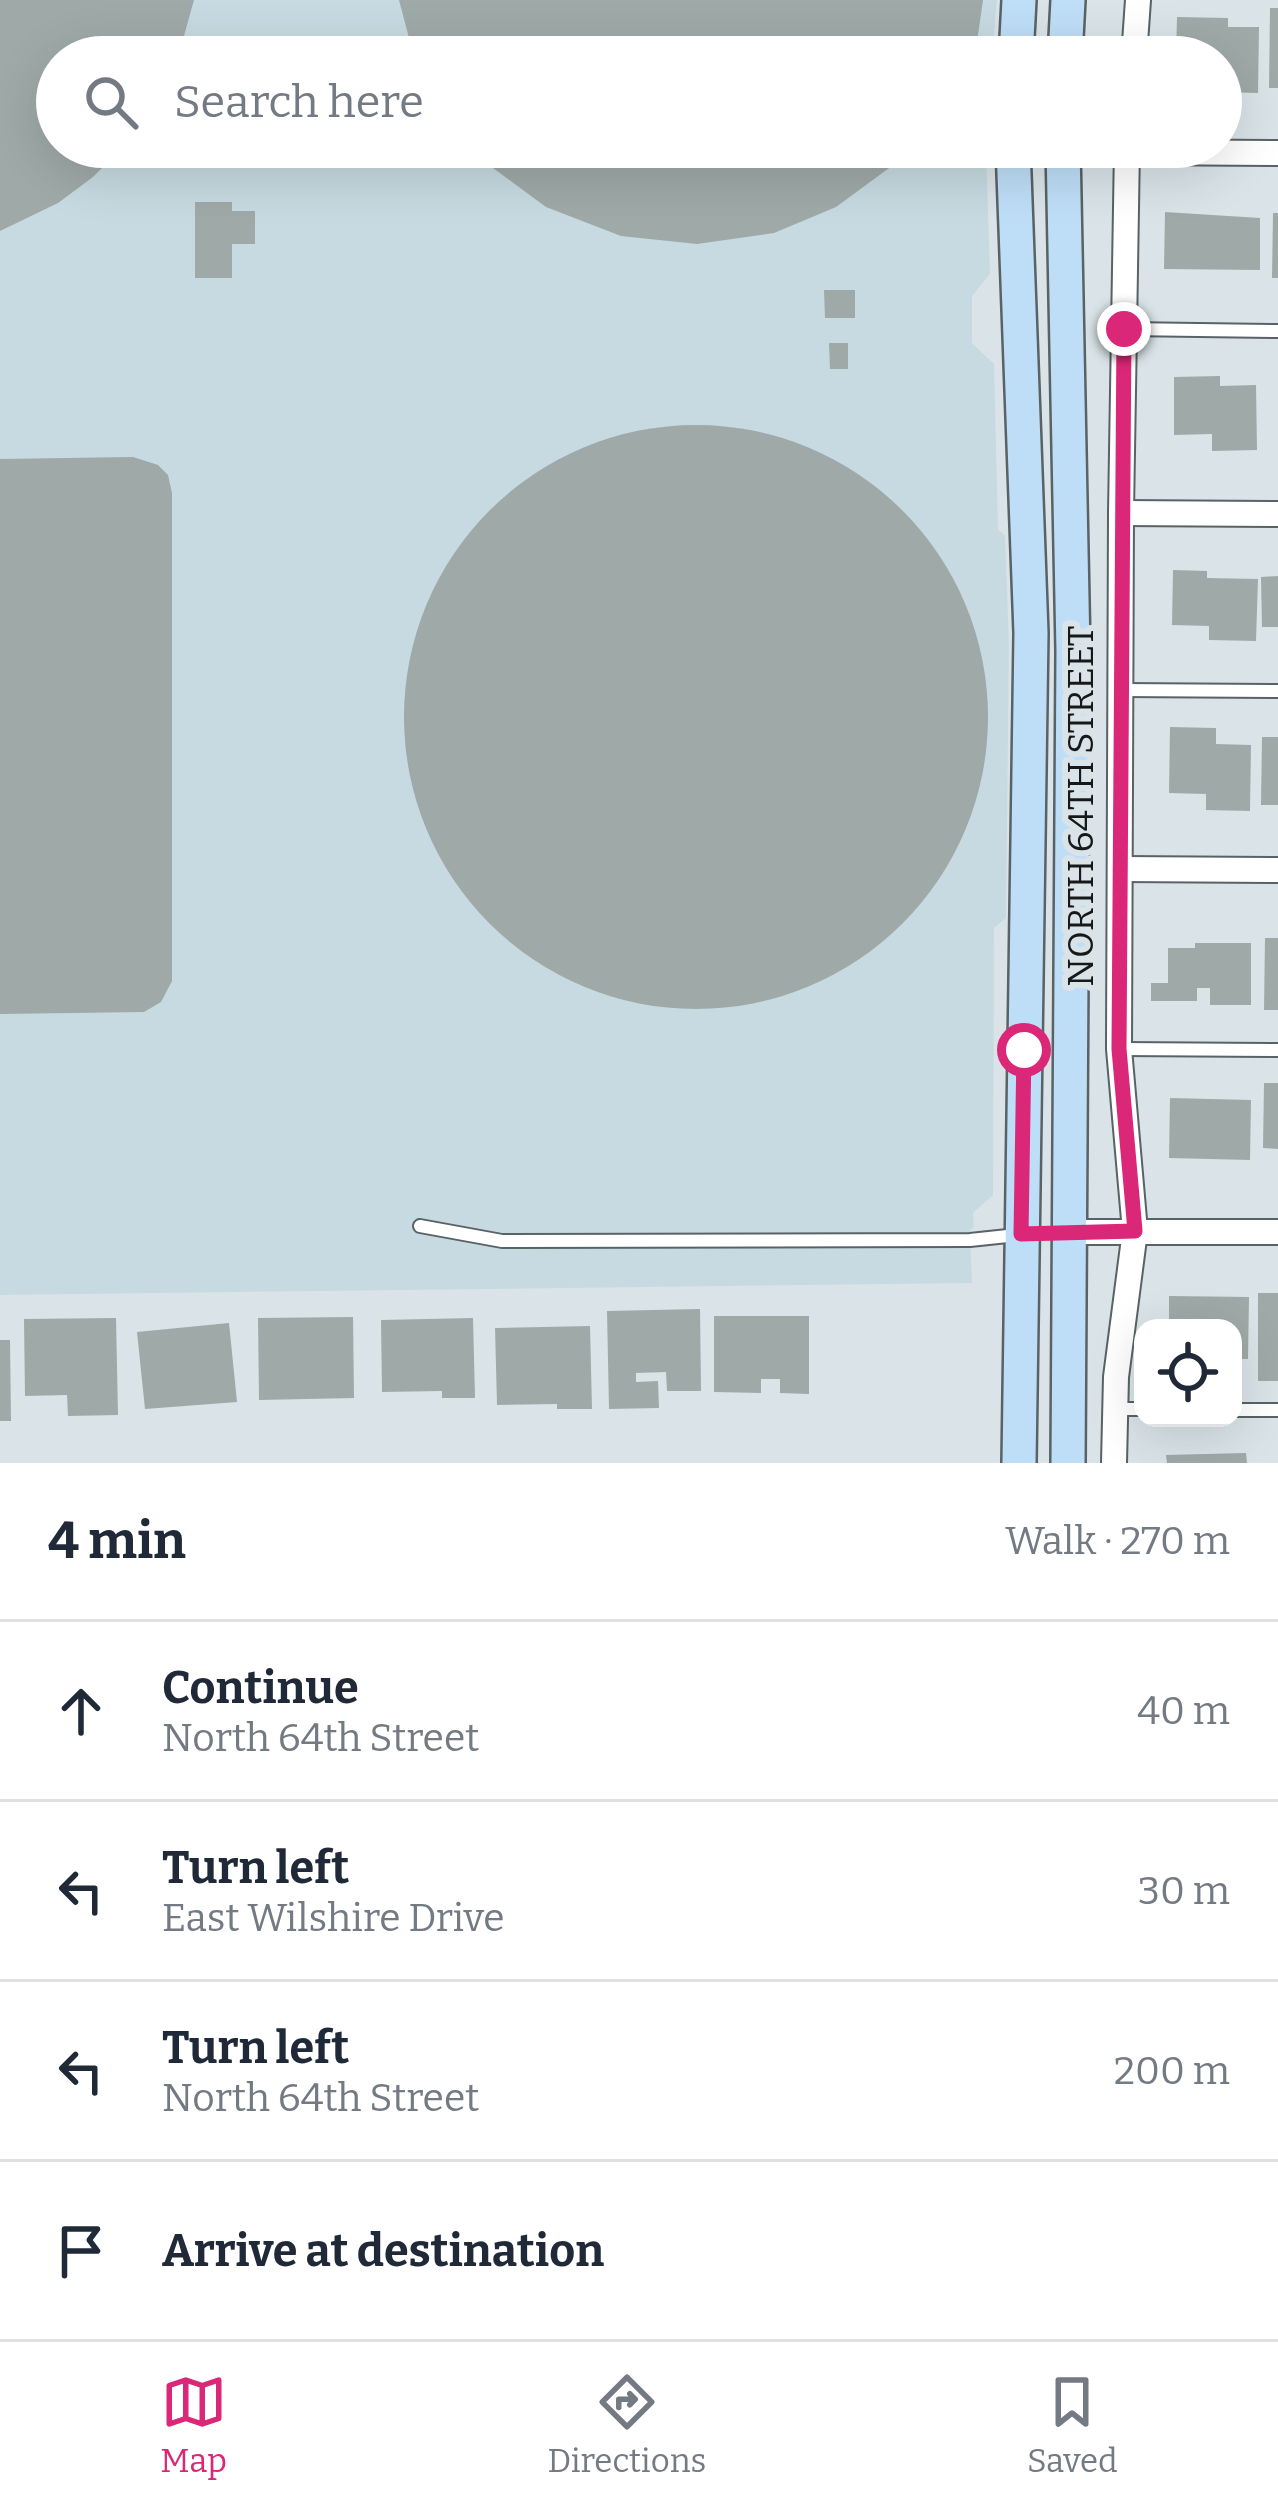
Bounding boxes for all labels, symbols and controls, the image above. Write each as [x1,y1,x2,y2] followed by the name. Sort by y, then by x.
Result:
[36,36,1242,168] search box
[78,69,144,135] icon: search
[174,75,424,129] text: Search here
[1097,302,1151,356] route end
[1059,625,1103,987] street label: NORTH 64TH STREET
[997,1023,1051,1077] route start
[1134,1319,1242,1427] map controls
[1134,1319,1242,1427] button: locate
[48,1510,186,1572] text: 4 min
[1005,1518,1230,1564] text: Walk · 270 m
[162,1661,359,1715] text: Continue
[48,1678,114,1744] icon: ahead
[1137,1688,1230,1734] text: 40 m
[162,1715,479,1761] text: North 64th Street
[162,1841,349,1895] text: Turn left
[48,1858,114,1924] icon: left
[1138,1868,1230,1914] text: 30 m
[162,1895,505,1941] text: East Wilshire Drive
[162,2021,349,2075] text: Turn left
[48,2038,114,2104] icon: left
[1114,2048,1230,2094] text: 200 m
[162,2075,479,2121] text: North 64th Street
[48,2218,114,2284] icon: arrive
[162,2224,604,2278] text: Arrive at destination
[160,2369,227,2481] tab: Map
[548,2369,706,2481] tab: Directions
[1027,2369,1118,2481] tab: Saved

